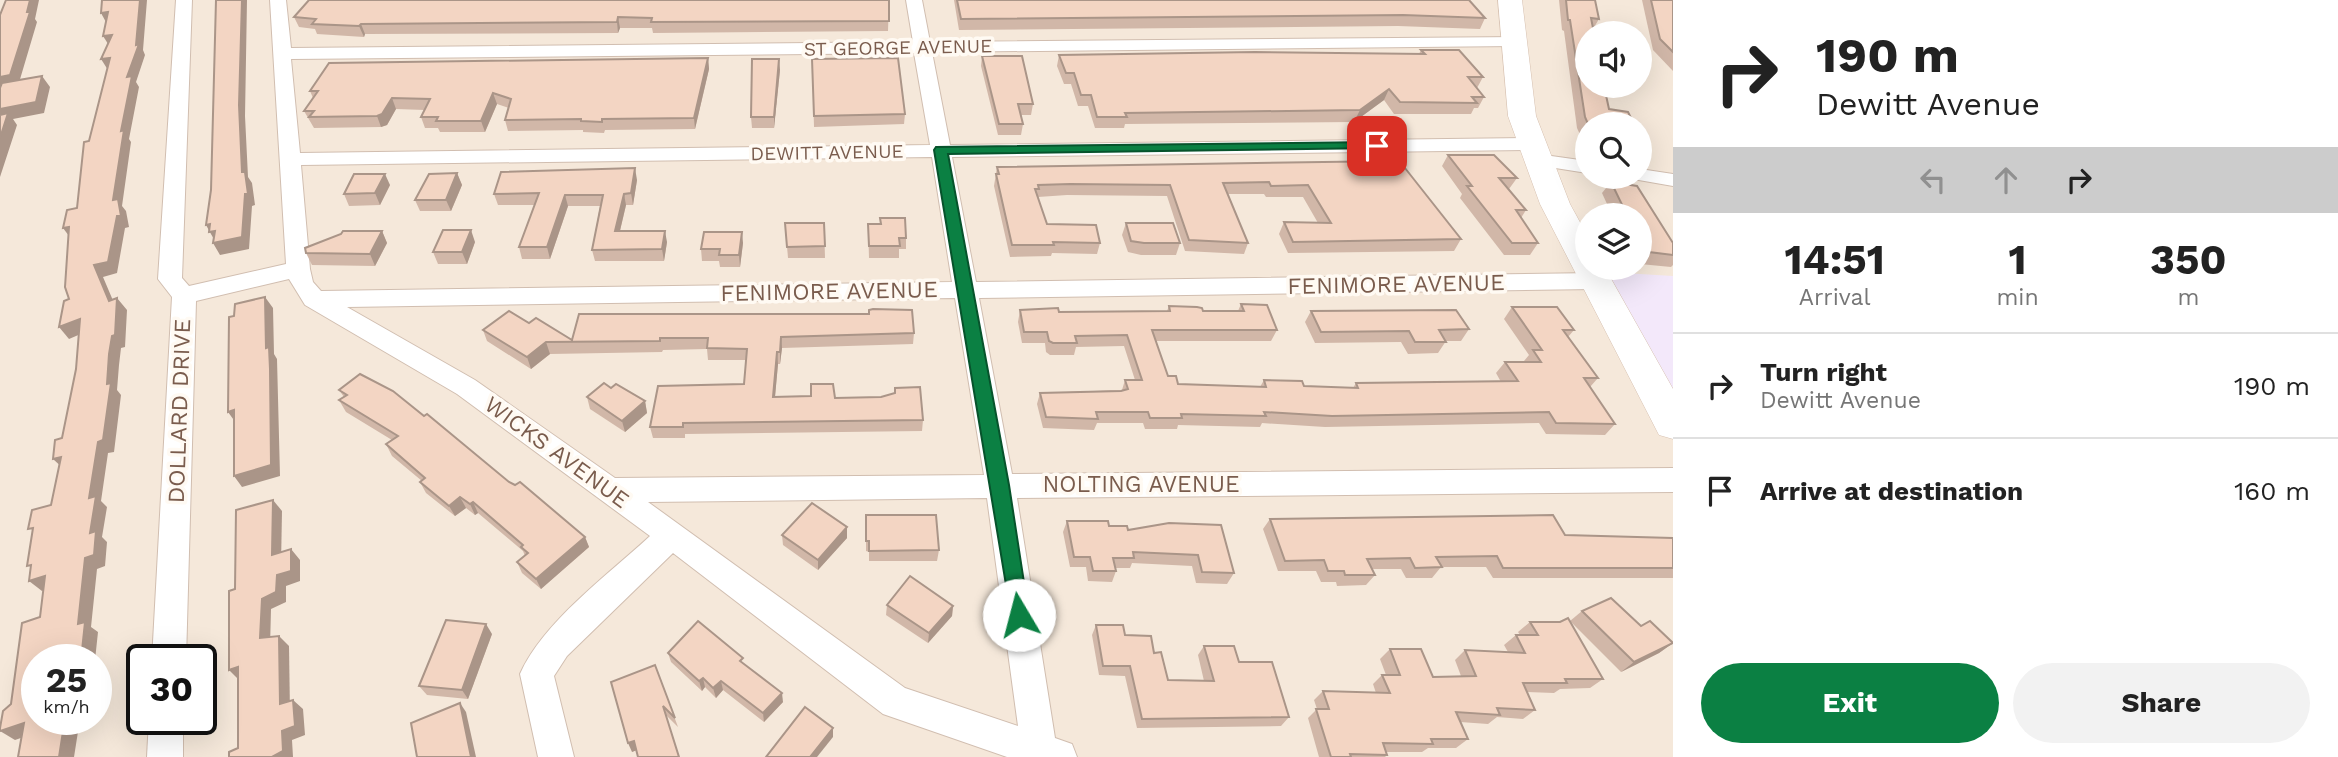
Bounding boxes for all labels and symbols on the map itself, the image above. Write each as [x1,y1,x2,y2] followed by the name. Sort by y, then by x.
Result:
[804,34,992,61] street label: ST GEORGE AVENUE
[1347,116,1407,176] pin
[750,140,904,165] street label: DEWITT AVENUE
[1287,269,1505,300] street label: FENIMORE AVENUE
[720,276,938,307] street label: FENIMORE AVENUE
[163,318,196,504] street label: DOLLARD DRIVE
[479,391,634,514] street label: WICKS AVENUE
[1042,471,1240,498] street label: NOLTING AVENUE
[982,578,1056,652] position arrow
[126,644,217,735] speed limit sign: 30

